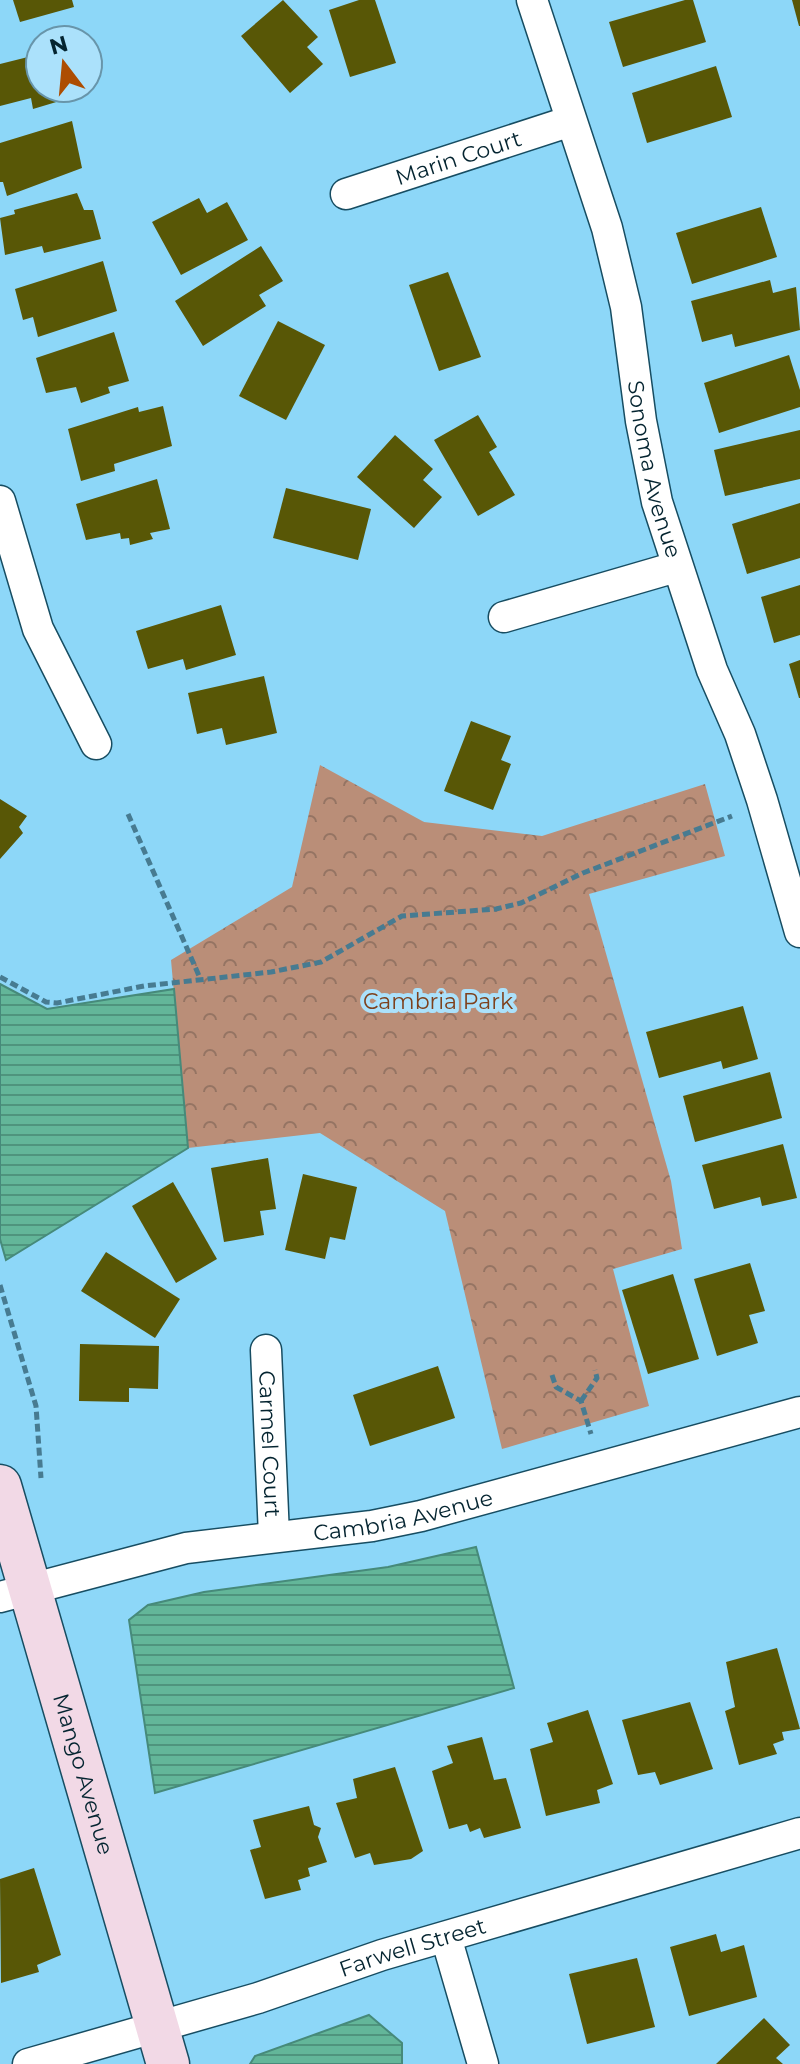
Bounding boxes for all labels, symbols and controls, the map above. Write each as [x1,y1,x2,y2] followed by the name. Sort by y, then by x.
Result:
[24,24,104,104] north arrow
[46,30,71,61] text: N
[392,125,525,191] street label: Marin Court
[622,379,687,561] street label: Sonoma Avenue
[363,988,514,1015] park label: Cambria Park
[253,1370,286,1518] street label: Carmel Court
[312,1484,496,1547] street label: Cambria Avenue
[47,1690,119,1858] street label: Mango Avenue
[336,1912,489,1983] street label: Farwell Street

